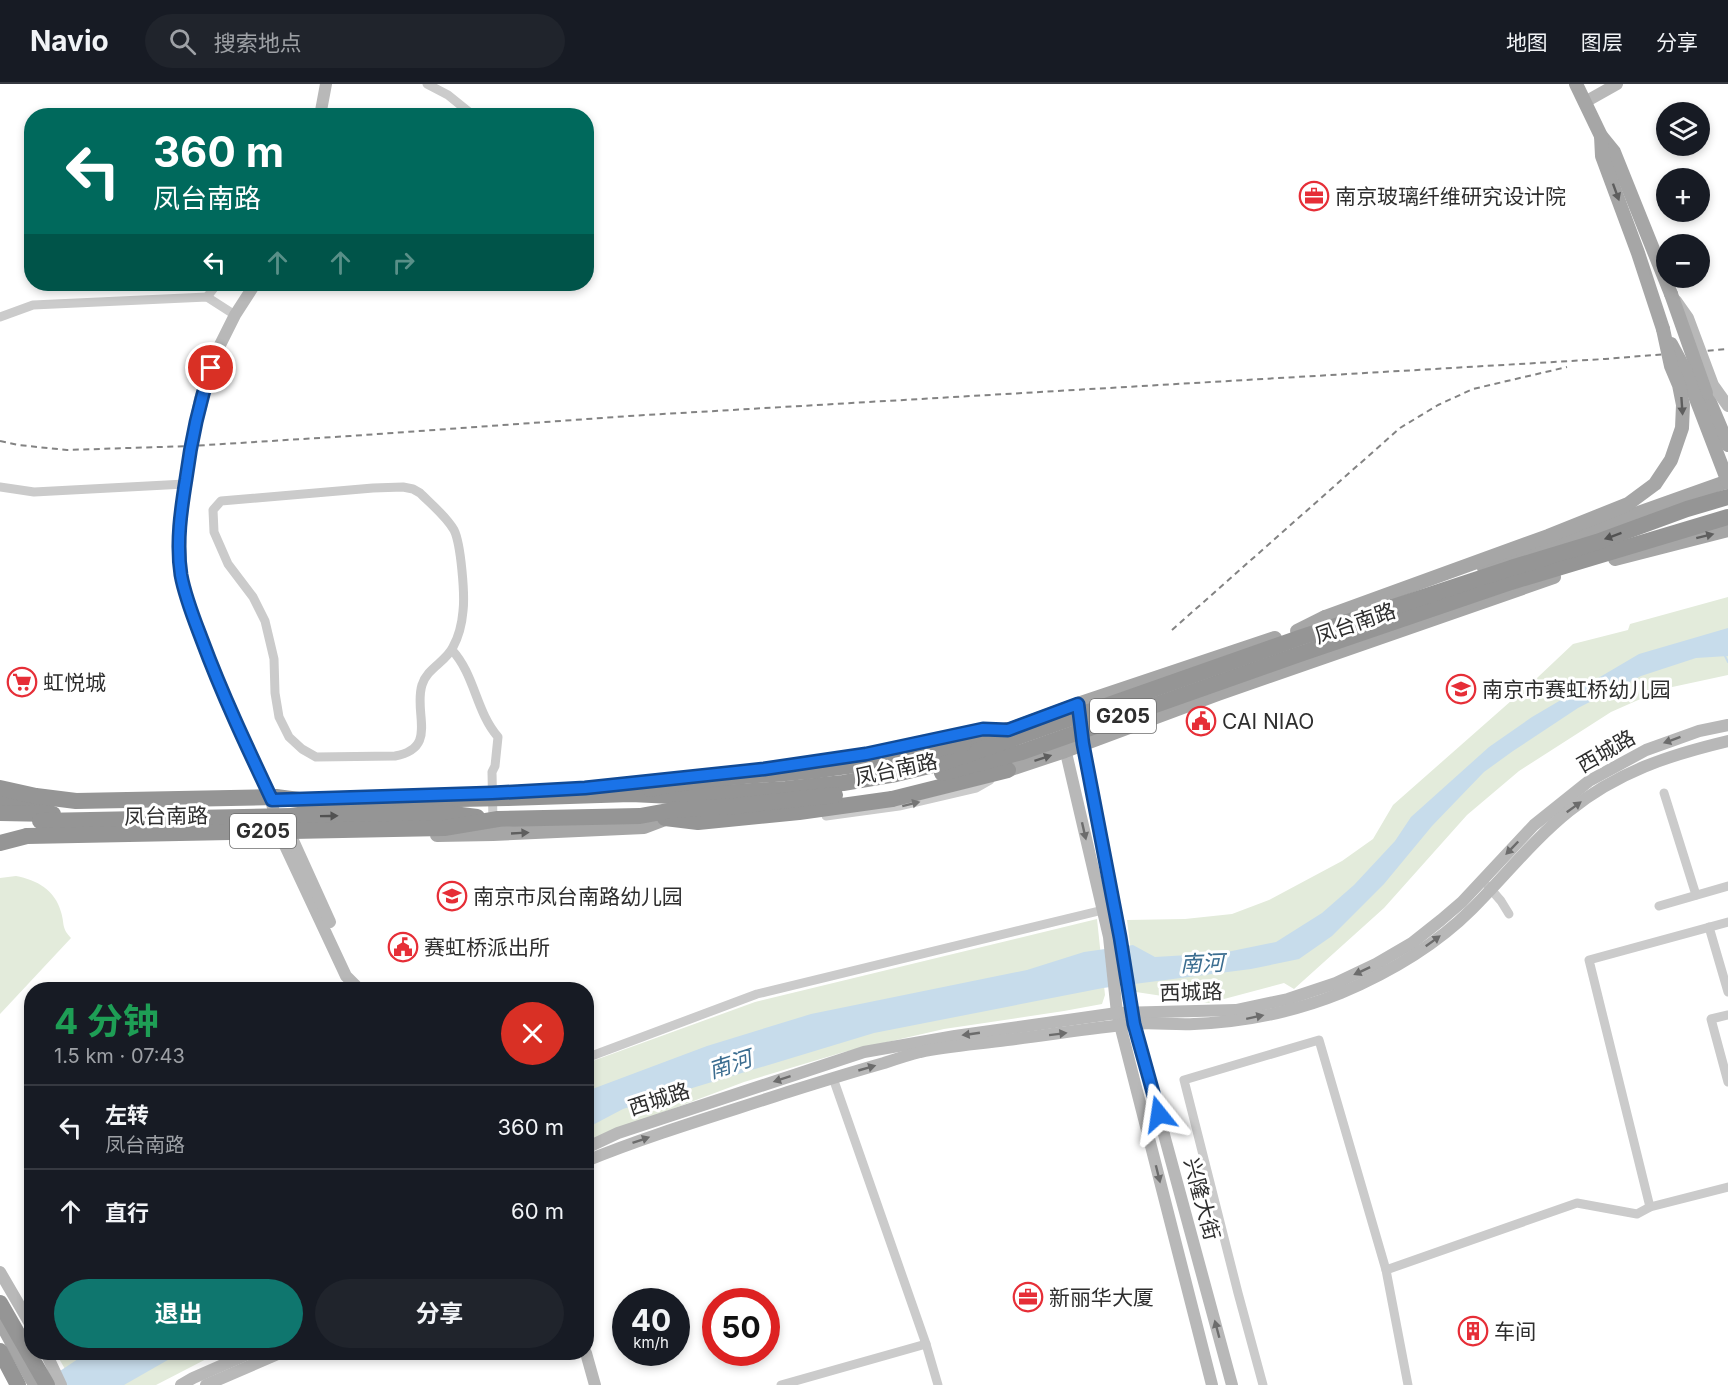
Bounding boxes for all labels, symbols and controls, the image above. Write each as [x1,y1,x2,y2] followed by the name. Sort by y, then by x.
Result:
[145,14,565,68] search box
[30,24,109,58] text: Navio
[166,25,199,58] icon: search
[214,30,302,56] text: 搜索地点
[1506,30,1548,55] text: 地图
[1581,30,1623,55] text: 图层
[1656,30,1698,55] text: 分享
[1656,102,1710,288] map controls
[1656,102,1710,156] button: layers
[153,126,284,177] text: 360 m
[54,132,132,210] icon: left
[1656,168,1710,222] button: +
[1298,180,1330,212] office icon: 南京玻璃纤维研究设计院
[153,182,261,215] text: 凤台南路
[1335,184,1566,209] place label: 南京玻璃纤维研究设计院
[1611,184,1621,202] one-way arrow
[1656,234,1710,288] button: −
[198,246,231,279] icon: left
[261,246,294,279] icon: ahead
[324,246,357,279] icon: ahead
[387,246,420,279] icon: right
[185,342,236,393] pin
[194,351,227,384] icon: arrive
[1677,397,1687,416] one-way arrow
[1604,531,1622,541] one-way arrow
[1696,531,1714,541] one-way arrow
[1311,598,1399,648] street label: 凤台南路
[6,666,38,698] supermarket icon: 虹悦城
[43,670,106,695] place label: 虹悦城
[1445,673,1477,705] school or university icon: 南京市赛虹桥幼儿园
[1482,677,1671,702] place label: 南京市赛虹桥幼儿园
[1090,699,1156,733] road number: G205
[1185,705,1217,737] public building icon: CAI NIAO
[1222,709,1314,734] place label: CAI NIAO
[1572,724,1640,778] street label: 西城路
[1662,736,1680,746] one-way arrow
[852,748,940,790] street label: 凤台南路
[1034,753,1052,763] one-way arrow
[902,798,920,808] one-way arrow
[1566,802,1581,814] one-way arrow
[124,803,208,829] street label: 凤台南路
[320,811,339,821] one-way arrow
[230,814,296,848] road number: G205
[1079,822,1089,840] one-way arrow
[511,828,530,838] one-way arrow
[1505,841,1519,855] one-way arrow
[436,880,468,912] school or university icon: 南京市凤台南路幼儿园
[473,884,683,909] place label: 南京市凤台南路幼儿园
[387,931,419,963] public building icon: 赛虹桥派出所
[424,935,550,960] place label: 赛虹桥派出所
[1425,936,1440,948] one-way arrow
[1180,949,1228,977] water label: 南河
[1353,966,1370,975] one-way arrow
[1159,978,1223,1006] street label: 西城路
[54,999,159,1043] text: 4 分钟
[501,1002,564,1065] button: close
[1246,1012,1265,1021] one-way arrow
[961,1029,980,1038] one-way arrow
[1049,1029,1068,1038] one-way arrow
[54,1044,185,1068] text: 1.5 km · 07:43
[705,1044,759,1083] water label: 南河
[858,1062,876,1072] one-way arrow
[773,1075,791,1085] one-way arrow
[625,1077,693,1121] street label: 西城路
[1127,1082,1191,1146] position arrow
[105,1102,149,1128] text: 左转
[54,1111,87,1144] icon: left
[497,1114,564,1140] text: 360 m
[105,1133,185,1157] text: 凤台南路
[632,1135,650,1145] one-way arrow
[1179,1155,1225,1243] street label: 兴隆大街
[1154,1165,1164,1183] one-way arrow
[54,1195,87,1228] icon: ahead
[511,1198,564,1224] text: 60 m
[105,1200,149,1226] text: 直行
[54,1279,303,1348] button: 退出
[315,1279,564,1348] button: 分享
[1012,1281,1044,1313] office icon: 新丽华大厦
[1049,1285,1154,1310] place label: 新丽华大厦
[702,1288,780,1366] speed limit sign: 50
[631,1302,671,1338] text: 40
[1457,1315,1489,1347] building icon: 车间
[1212,1319,1221,1337] one-way arrow
[1494,1319,1536,1344] place label: 车间
[633,1333,669,1352] text: km/h

